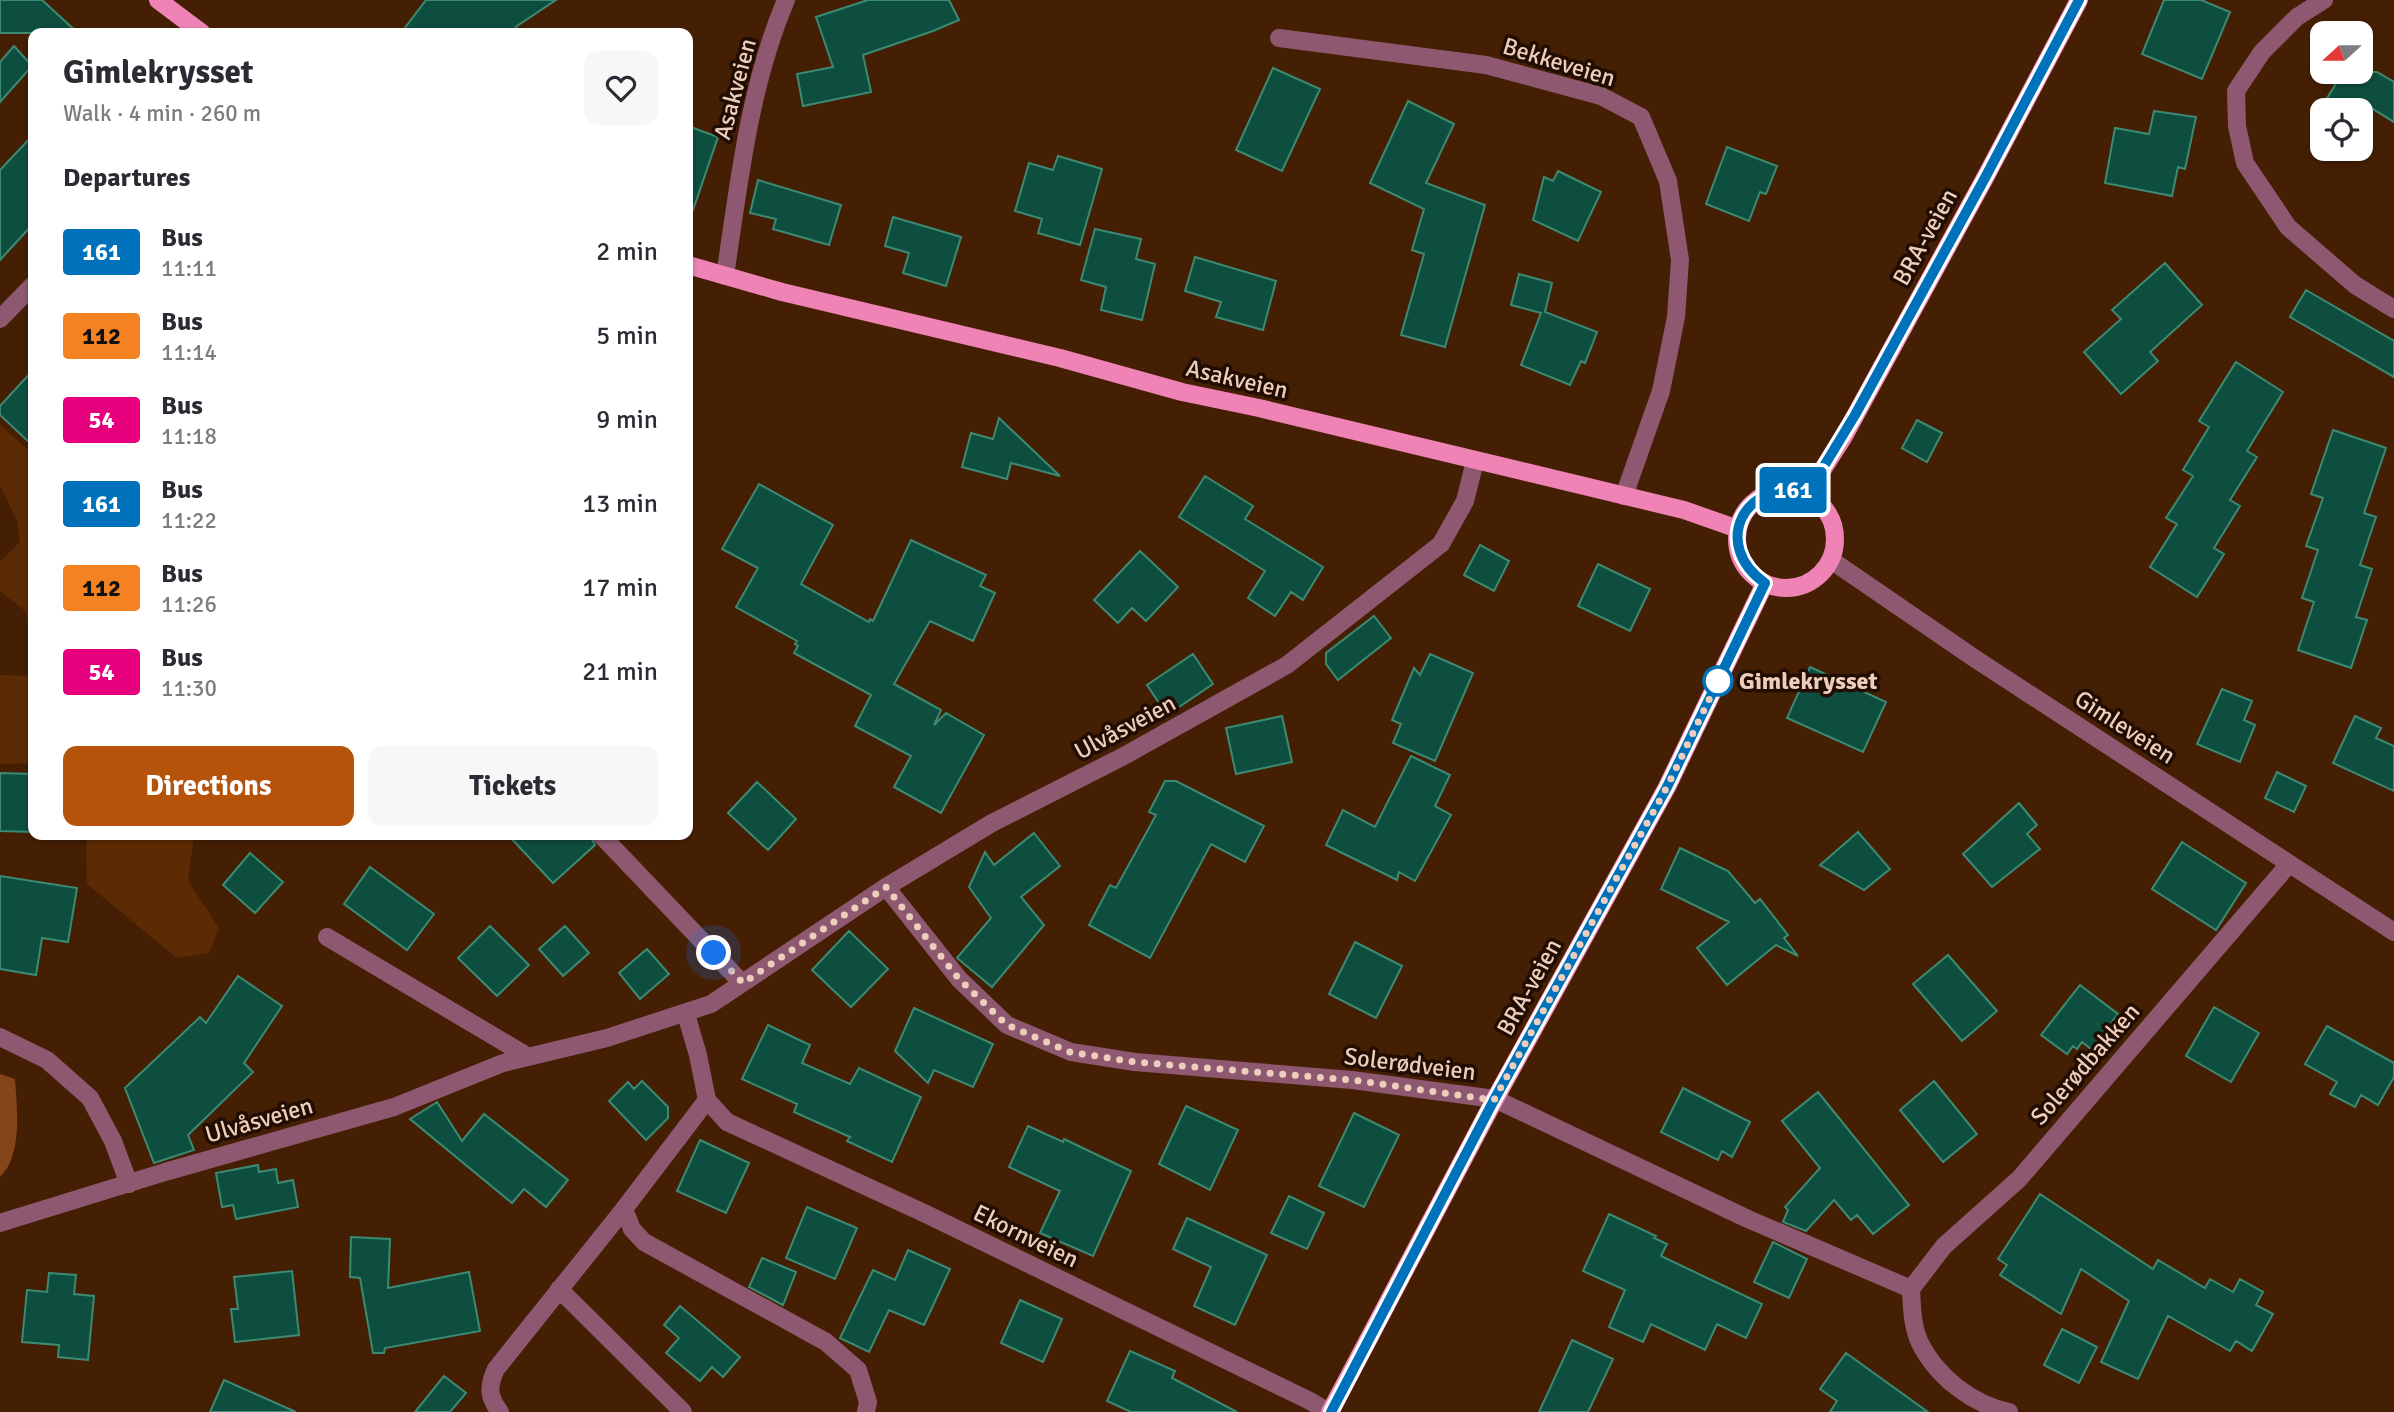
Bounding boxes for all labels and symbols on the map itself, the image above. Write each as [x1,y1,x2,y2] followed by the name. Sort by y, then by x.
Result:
[2310,21,2373,84] north arrow
[1499,31,1619,93] street label: Bekkeveien
[707,35,763,143] street label: Asakveien
[1886,183,1964,291] street label: BRA-veien
[1183,353,1291,405] street label: Asakveien
[1753,467,1833,513] line badge: 161
[1703,666,1733,696] marker: Gimlekrysset
[1739,666,1877,696] place label: Gimlekrysset
[2069,683,2181,771] street label: Gimleveien
[1069,688,1181,766] street label: Ulvåsveien
[1490,933,1568,1041] street label: BRA-veien
[696,935,731,970] your location
[2024,997,2146,1131] street label: Solerødbakken
[1342,1041,1478,1087] street label: Solerødveien
[202,1090,316,1150] street label: Ulvåsveien
[968,1198,1084,1274] street label: Ekornveien

